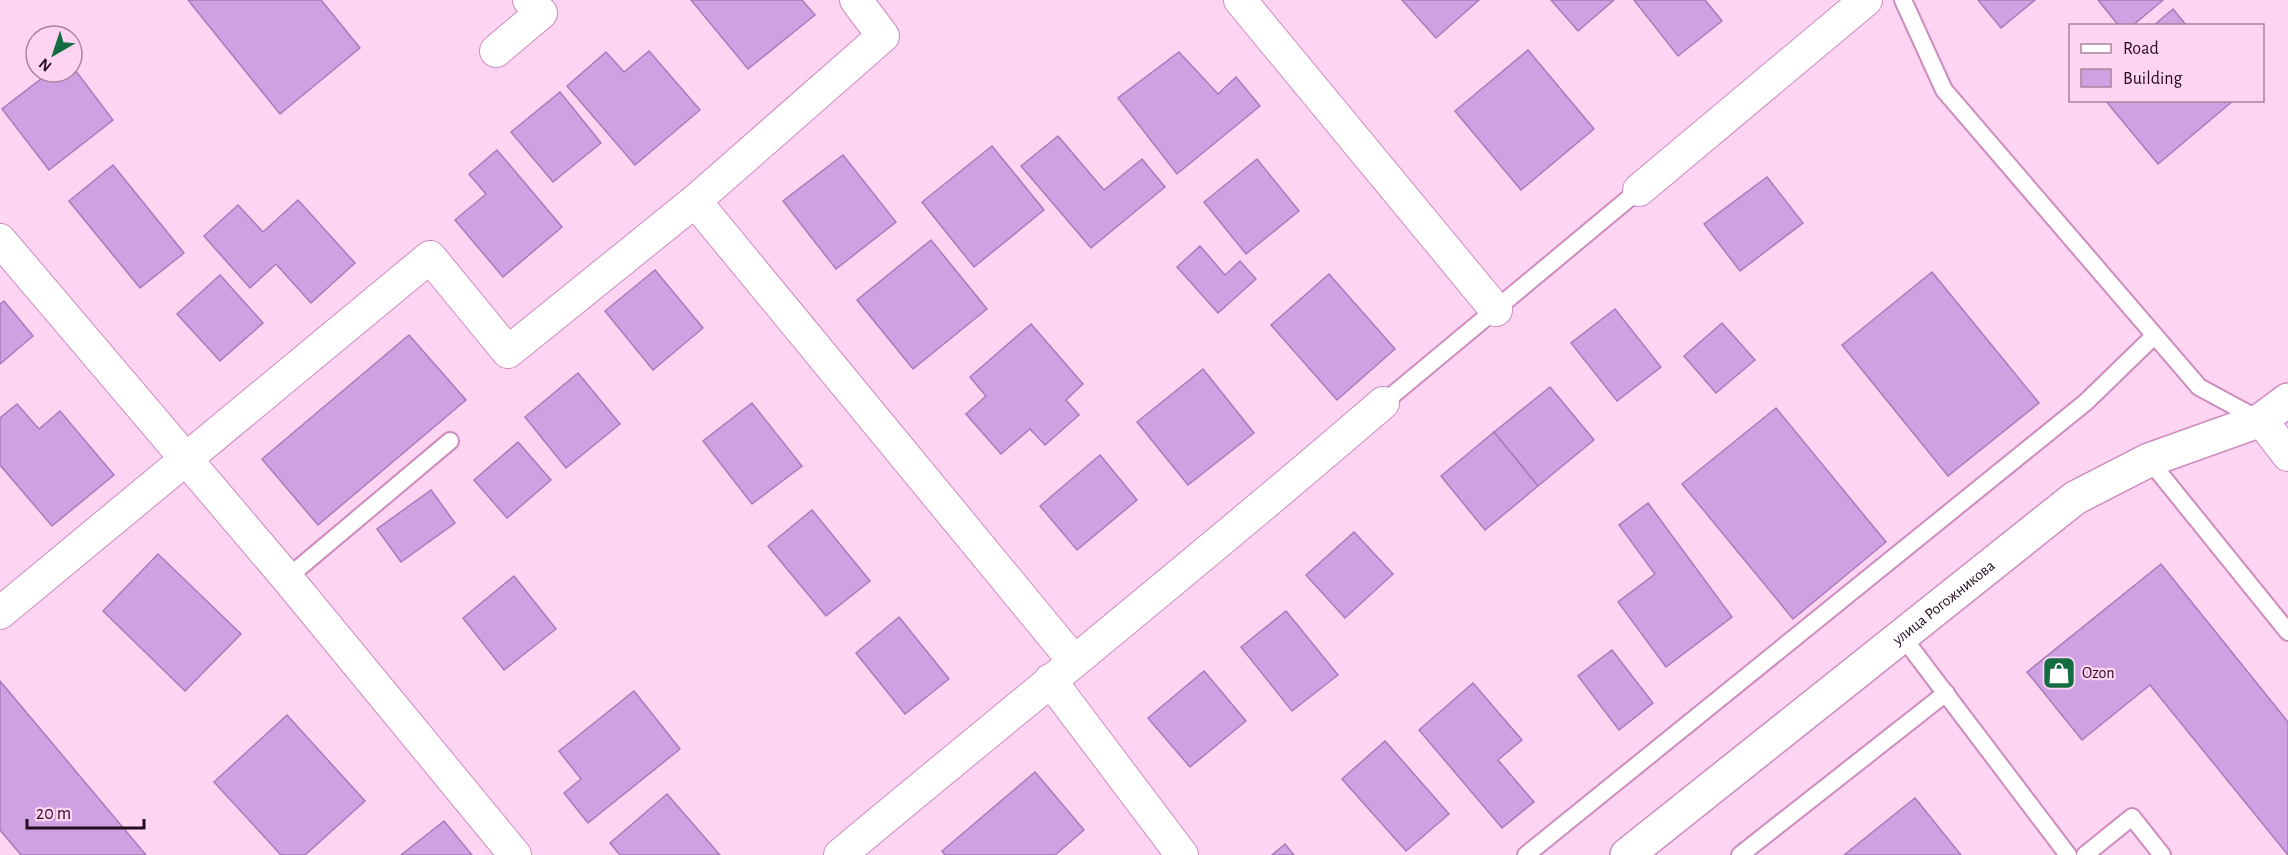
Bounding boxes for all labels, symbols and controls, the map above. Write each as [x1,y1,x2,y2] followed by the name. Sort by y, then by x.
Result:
[24,24,84,84] north arrow
[2069,24,2264,102] legend
[2123,40,2159,58] text: Road
[36,55,55,75] text: N
[2123,70,2183,88] text: Building
[1889,557,1998,649] street label: улица Рогожникова
[2041,655,2077,691] shop icon: Ozon
[2082,665,2114,681] place label: Ozon
[27,792,144,830] scale bar
[36,805,71,823] text: 20 m

